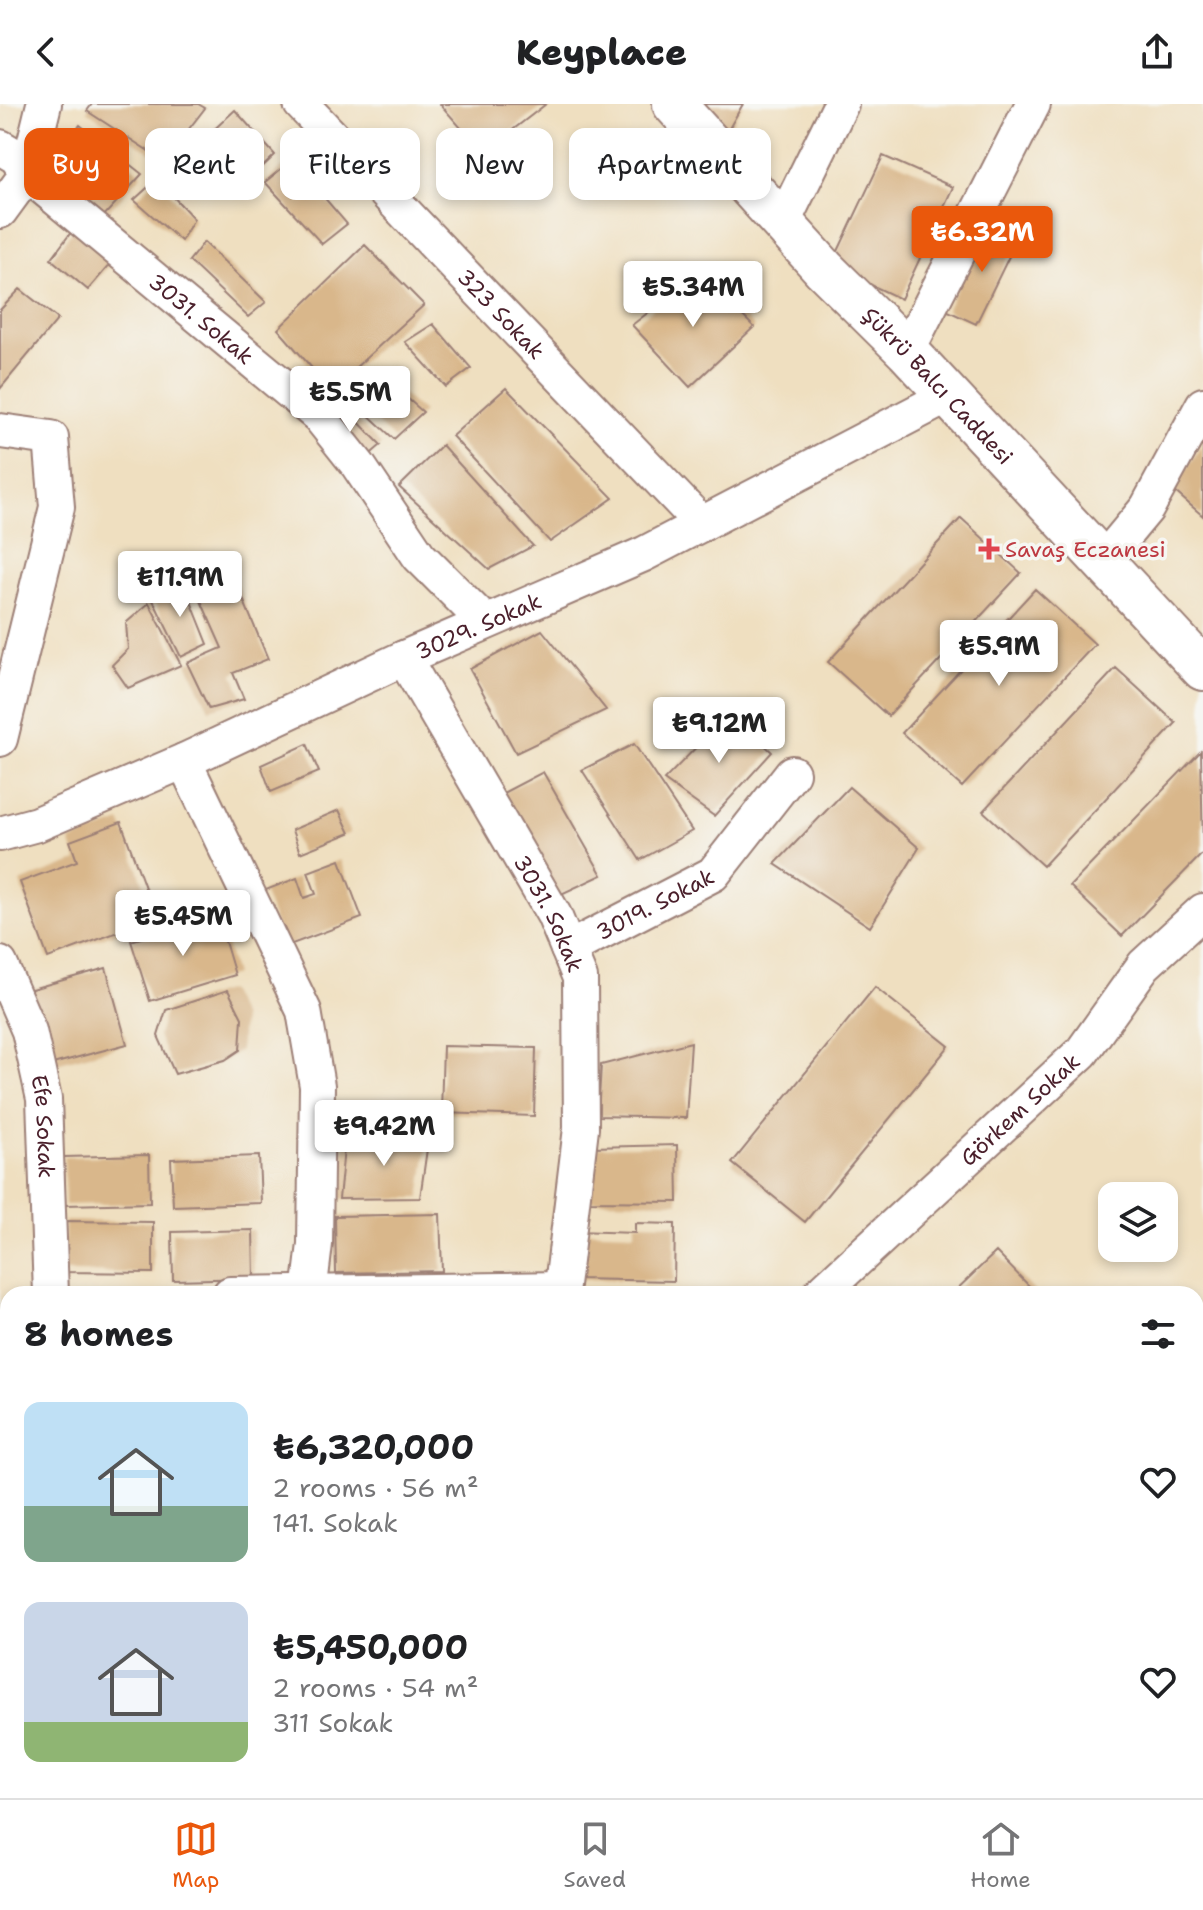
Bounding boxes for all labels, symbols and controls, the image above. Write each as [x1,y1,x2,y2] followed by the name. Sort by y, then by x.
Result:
[516,28,687,77] text: Keyplace
[24,30,68,74] icon: back
[1135,30,1179,74] icon: share
[24,128,129,200] chip: Buy
[145,128,264,200] chip: Rent
[280,128,420,200] chip: Filters
[436,128,553,200] chip: New
[569,128,771,200] chip: Apartment
[917,206,1047,274] pin: ₺6.32M
[930,214,1034,249] text: ₺6.32M
[628,261,758,329] pin: ₺5.34M
[451,262,551,365] street label: 323 Sokak
[143,267,260,371] street label: 3031. Sokak
[641,269,745,304] text: ₺5.34M
[856,301,1020,471] street label: Şükrü Balcı Caddesi
[294,366,406,434] pin: ₺5.5M
[308,374,392,409] text: ₺5.5M
[1005,535,1166,564] place label: Savaş Eczanesi
[980,540,998,558] marker: Savaş Eczanesi
[115,551,245,619] pin: ₺11.9M
[136,559,224,594] text: ₺11.9M
[411,586,546,666] street label: 3029. Sokak
[943,620,1055,688] pin: ₺5.9M
[958,628,1040,663] text: ₺5.9M
[654,697,784,765] pin: ₺9.12M
[671,705,767,740] text: ₺9.12M
[507,849,590,976] street label: 3031. Sokak
[591,861,719,947] street label: 3019. Sokak
[118,890,248,958] pin: ₺5.45M
[133,898,233,933] text: ₺5.45M
[954,1047,1086,1172] street label: Görkem Sokak
[25,1072,61,1179] street label: Efe Sokak
[319,1100,449,1168] pin: ₺9.42M
[333,1108,435,1143] text: ₺9.42M
[1098,1182,1178,1262] map controls
[1098,1182,1178,1262] button: layers
[24,1311,173,1357] text: 8 homes
[1136,1312,1180,1356] icon: filters
[272,1424,474,1470] text: ₺6,320,000
[88,1434,184,1530] icon: home
[1136,1460,1180,1504] icon: heart
[272,1470,479,1505] text: 2 rooms · 56 m²
[272,1505,398,1540] text: 141. Sokak
[272,1624,468,1670] text: ₺5,450,000
[88,1634,184,1730] icon: home
[1136,1660,1180,1704] icon: heart
[272,1670,478,1705] text: 2 rooms · 54 m²
[272,1705,393,1740] text: 311 Sokak
[172,1817,219,1894] tab: Map
[564,1817,626,1894] tab: Saved
[970,1817,1031,1894] tab: Home

